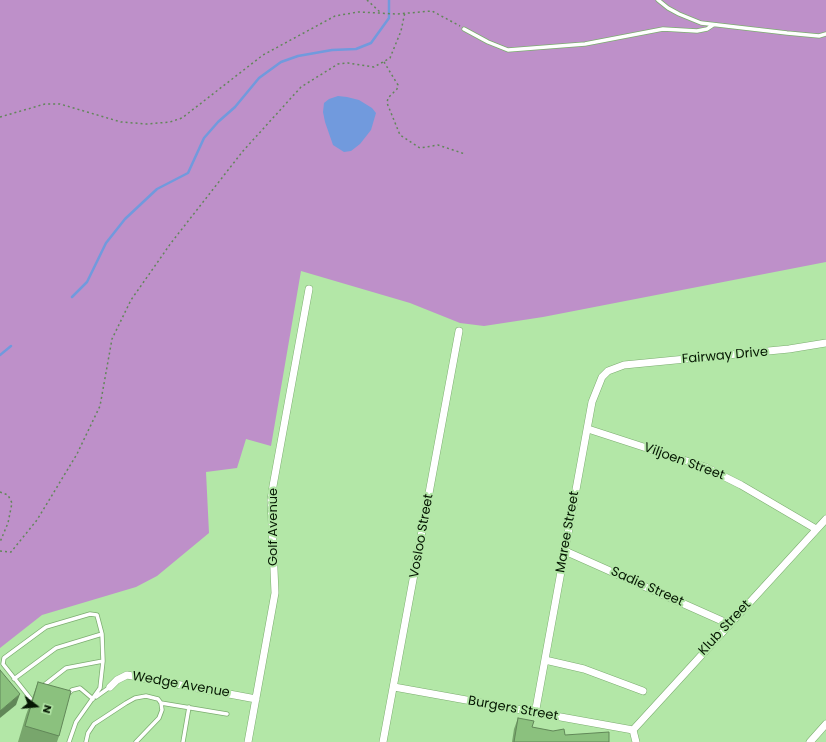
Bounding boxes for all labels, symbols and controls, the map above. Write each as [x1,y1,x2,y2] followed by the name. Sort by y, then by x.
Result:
[681,344,769,368] street label: Fairway Drive
[642,440,726,484] street label: Viljoen Street
[266,488,282,566] street label: Golf Avenue
[553,490,583,574] street label: Maree Street
[407,493,437,579] street label: Vosloo Street
[608,564,686,610] street label: Sadie Street
[696,597,754,659] street label: Klub Street
[131,669,231,701] street label: Wedge Avenue
[16,686,56,726] north arrow
[467,693,559,725] street label: Burgers Street
[39,703,56,715] text: N

